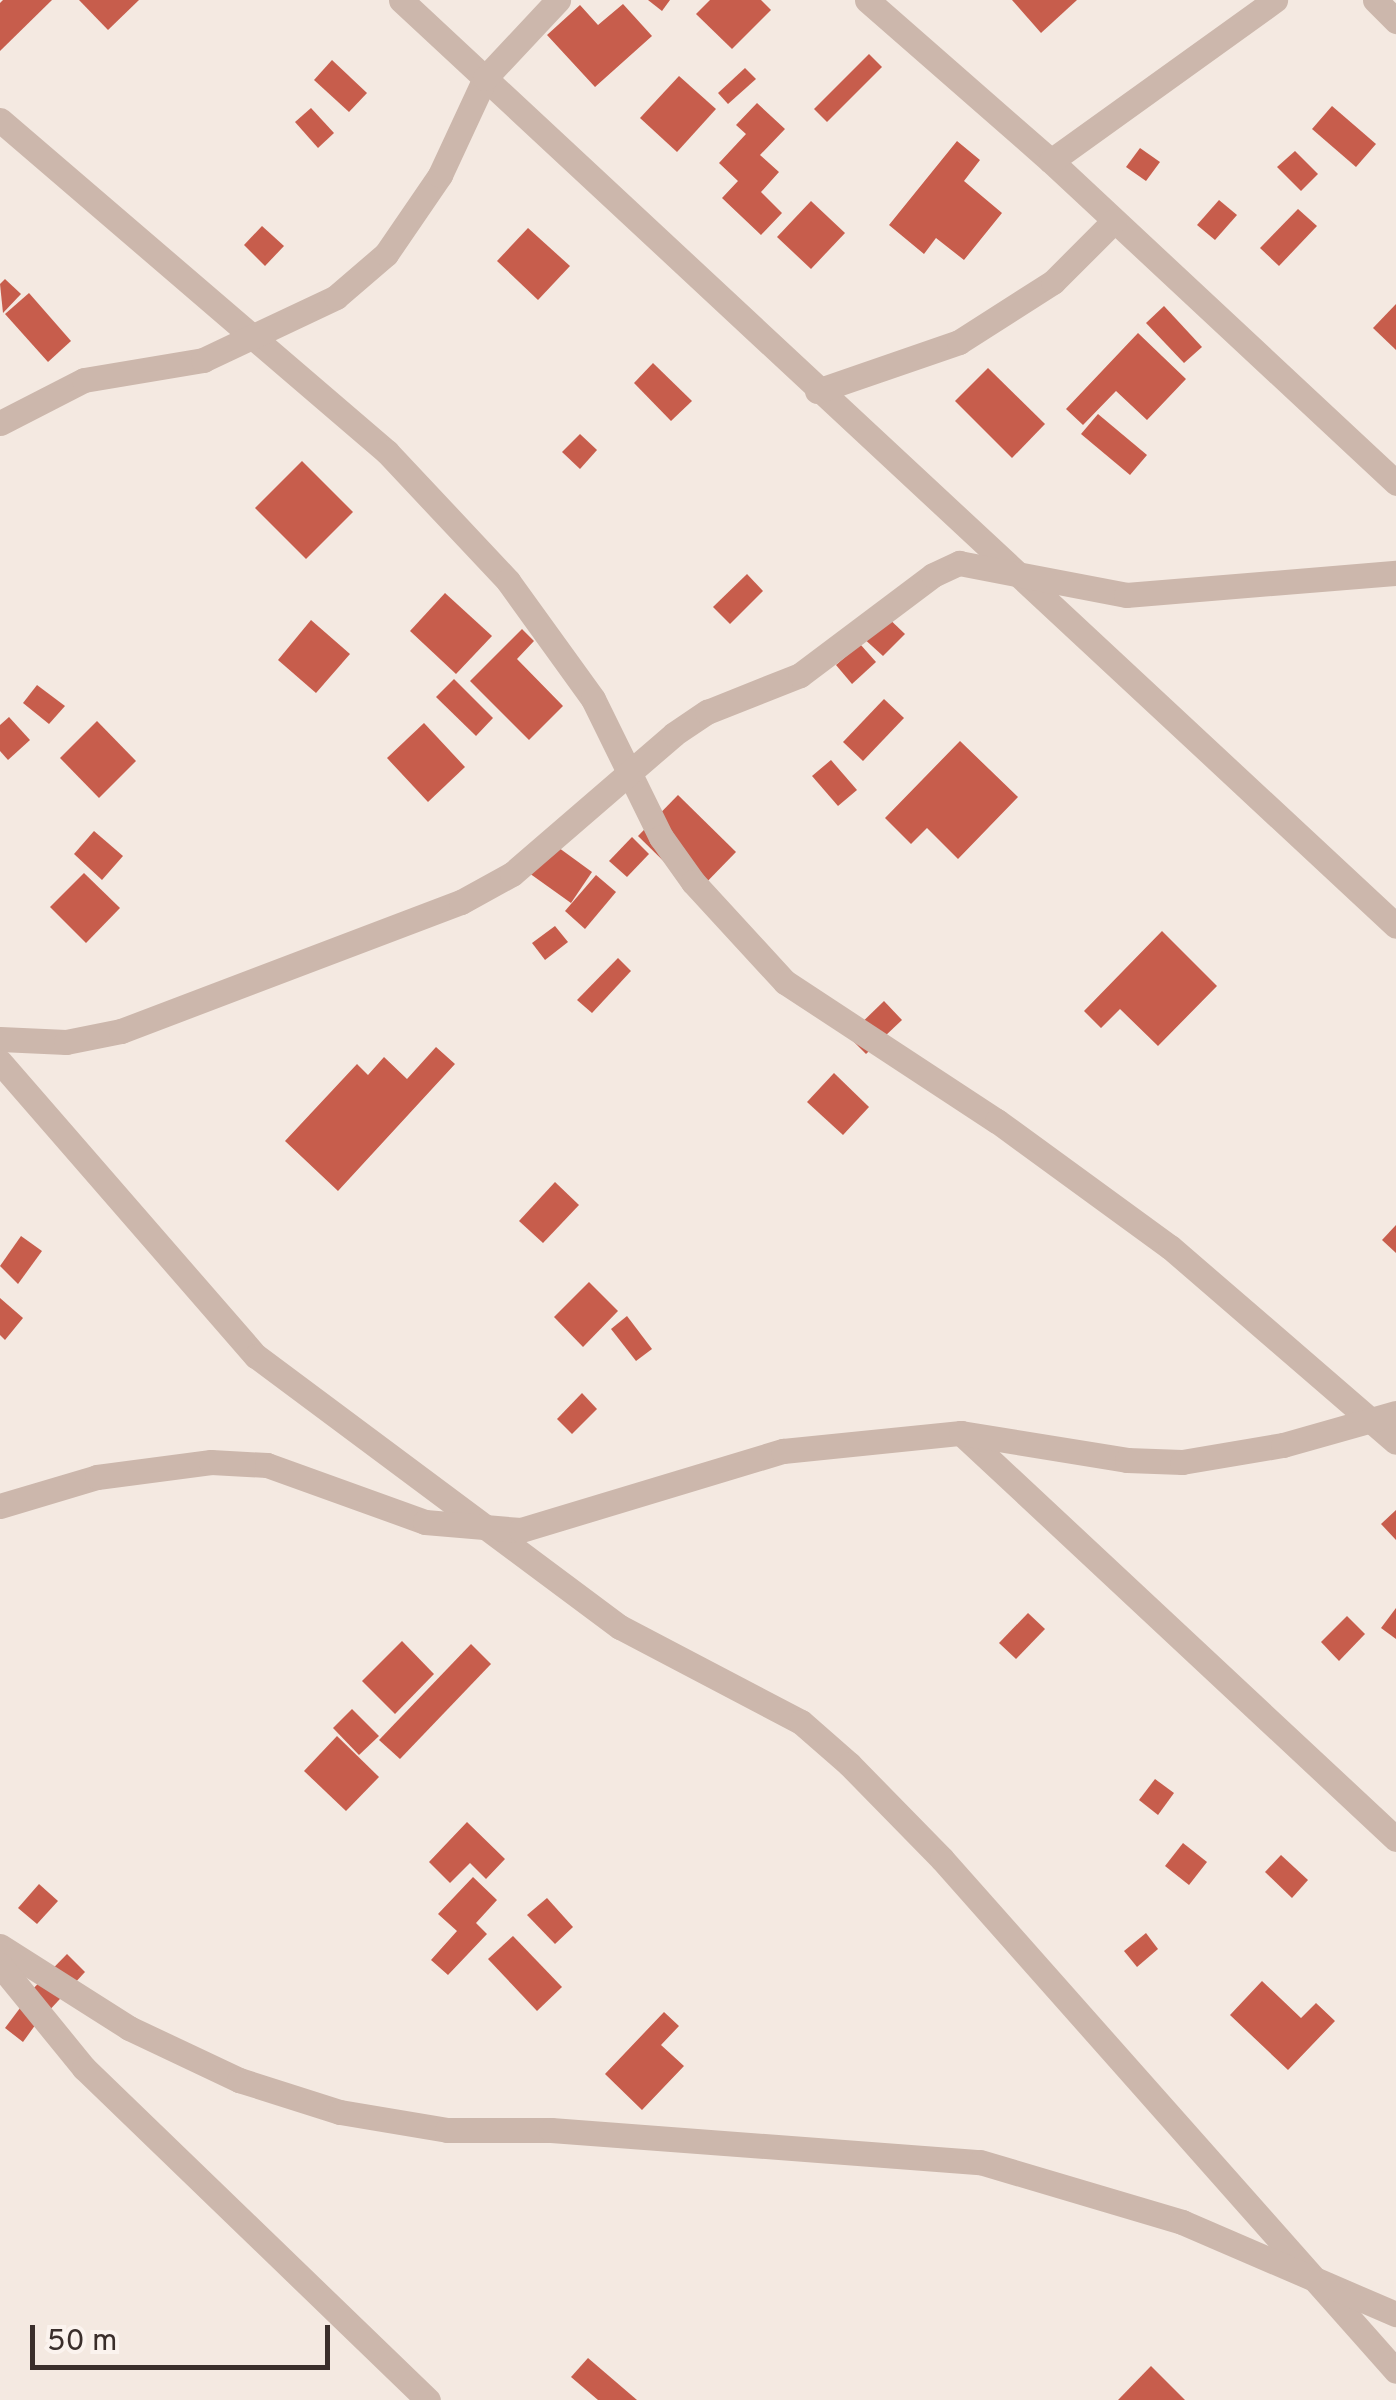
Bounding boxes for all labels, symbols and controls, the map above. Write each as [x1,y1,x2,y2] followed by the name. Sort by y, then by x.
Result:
[35,2305,335,2367] scale bar
[47,2324,117,2361] text: 50 m

